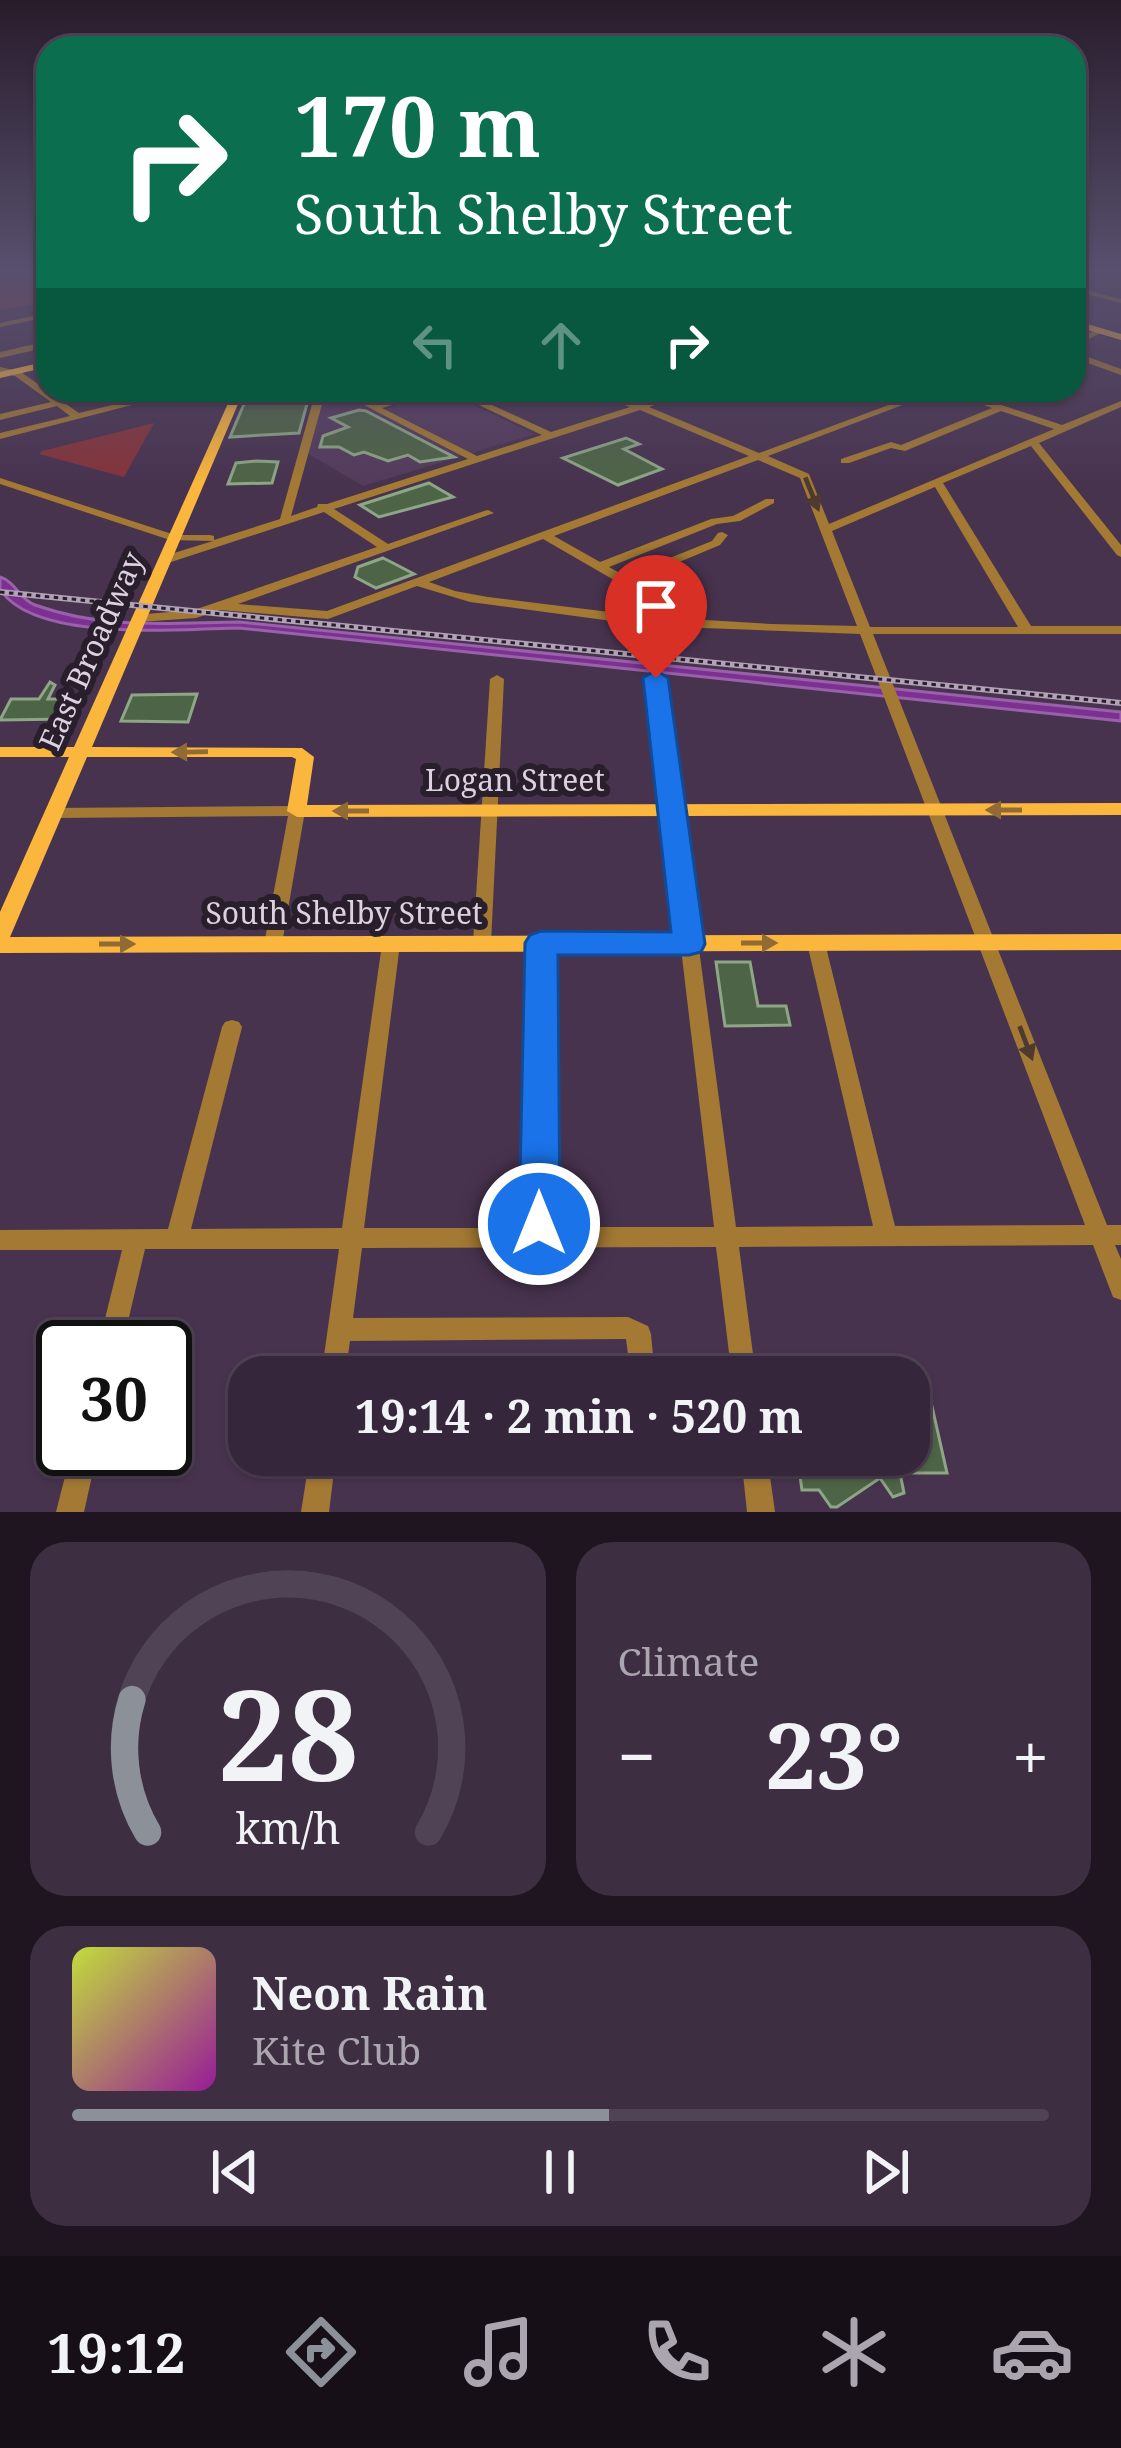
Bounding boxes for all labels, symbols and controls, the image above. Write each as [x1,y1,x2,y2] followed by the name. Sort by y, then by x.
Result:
[294,67,541,182] text: 170 m
[96,84,252,240] icon: right
[294,176,793,250] text: South Shelby Street
[402,312,468,378] icon: left
[528,312,594,378] icon: ahead
[654,312,720,378] icon: right
[803,476,822,512] one-way arrow
[29,545,153,756] street label: East Broadway
[605,555,707,678] pin
[623,573,689,639] icon: arrive
[170,742,208,762] one-way arrow
[425,759,605,800] street label: Logan Street
[984,800,1022,820] one-way arrow
[331,801,369,821] one-way arrow
[205,892,483,933] street label: South Shelby Street
[741,933,779,953] one-way arrow
[99,935,137,954] one-way arrow
[1017,1025,1036,1061] one-way arrow
[476,1161,602,1287] position arrow
[36,1320,192,1476] speed limit sign: 30
[355,1385,803,1446] text: 19:14 · 2 min · 520 m
[618,1634,759,1687] text: Climate
[217,1648,358,1818] text: 28
[765,1693,903,1815] text: 23°
[618,1710,656,1800] text: −
[1012,1710,1049,1800] text: +
[235,1798,340,1857] text: km/h
[252,1962,487,2023] text: Neon Rain
[252,2023,421,2076] text: Kite Club
[202,2139,268,2205] icon: previous
[527,2139,593,2205] icon: pause
[853,2139,919,2205] icon: next
[279,2310,363,2394] icon: directions
[457,2310,541,2394] icon: music
[635,2310,719,2394] icon: phone
[812,2310,896,2394] icon: climate
[990,2310,1074,2394] icon: car
[47,2315,185,2389] text: 19:12

